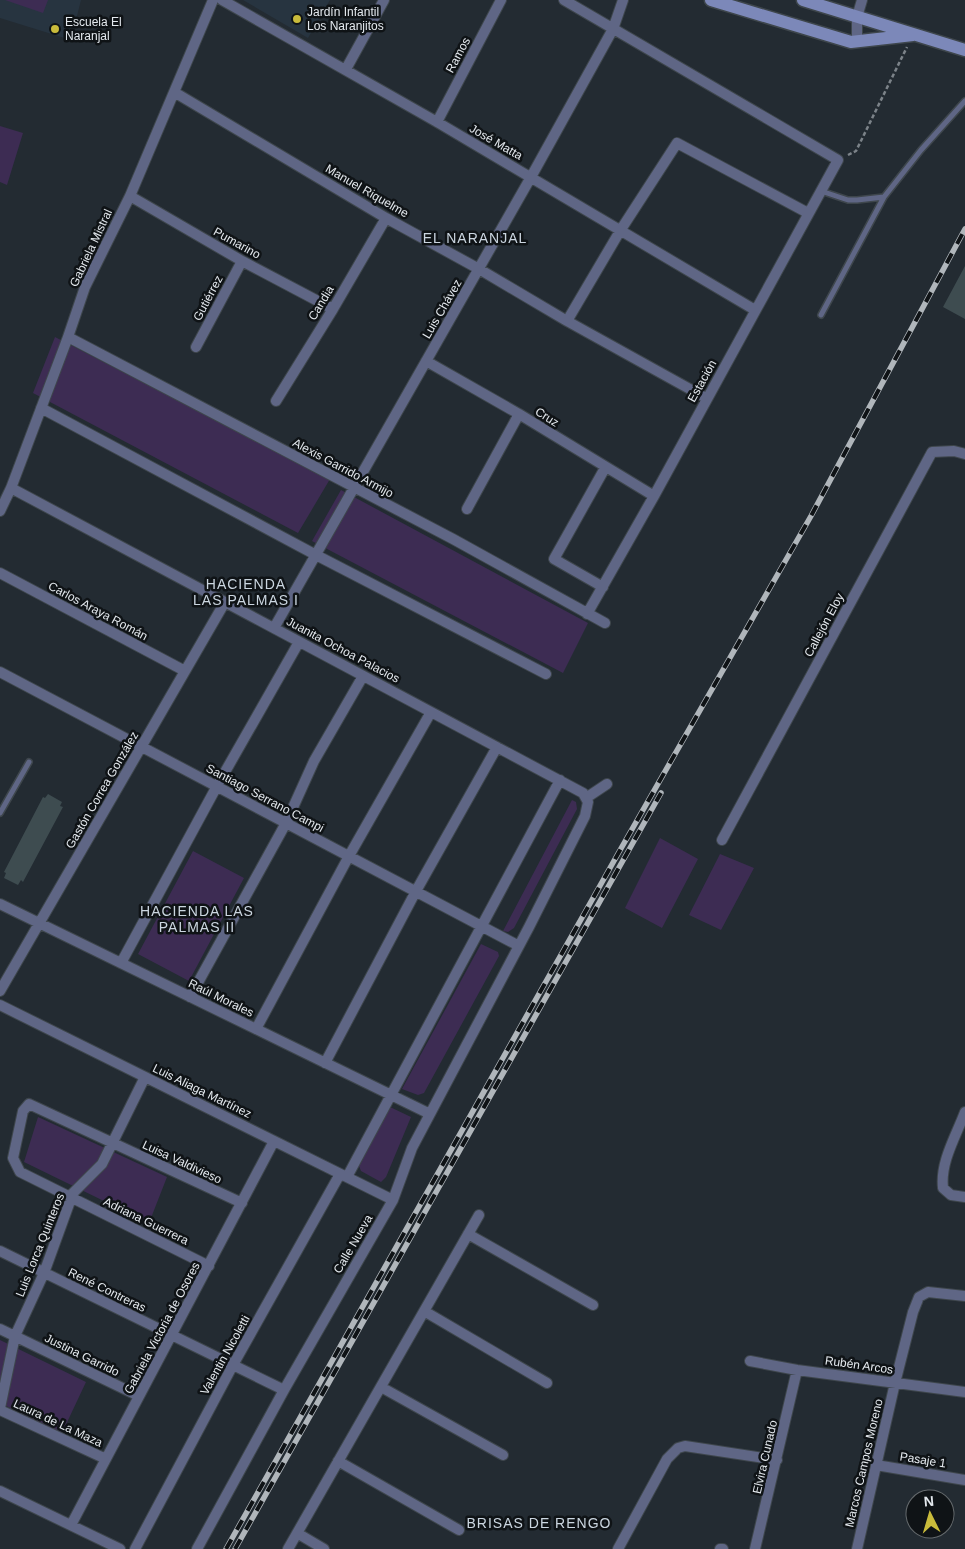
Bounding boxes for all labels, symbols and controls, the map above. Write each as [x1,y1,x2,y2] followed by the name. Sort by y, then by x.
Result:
[307,5,384,33] place label: Jardín Infantil Los Naranjitos
[291,13,303,25] marker: Jardín Infantil Los Naranjitos
[65,15,122,43] place label: Escuela El Naranjal
[49,23,61,35] marker: Escuela El Naranjal
[443,35,473,75] street label: Ramos
[467,121,525,163] street label: José Matta
[323,162,411,221] street label: Manuel Riquelme
[67,207,115,289] street label: Gabriela Mistral
[211,224,263,262] street label: Pumarino
[423,230,527,246] district label: EL NARANJAL
[190,273,226,323] street label: Gutiérrez
[419,277,465,341] street label: Luis Chávez
[305,283,337,323] street label: Candia
[685,357,719,405] street label: Estación
[533,404,561,430] street label: Cruz
[290,436,396,501] street label: Alexis Garrido Armijo
[193,576,299,608] district label: HACIENDA LAS PALMAS I
[46,579,150,643] street label: Carlos Araya Román
[801,591,847,659] street label: Callejón Eloy
[284,614,402,686] street label: Juanita Ochoa Palacios
[63,729,141,851] street label: Gastón Correa González
[204,761,326,835] street label: Santiago Serrano Campi
[140,903,254,935] district label: HACIENDA LAS PALMAS II
[186,976,256,1020] street label: Raúl Morales
[150,1061,254,1121] street label: Luis Aliaga Martínez
[140,1138,224,1187] street label: Luisa Valdivieso
[13,1191,67,1299] street label: Luis Lorca Quinteros
[101,1194,191,1248] street label: Adriana Guerrera
[331,1212,376,1276] street label: Calle Nueva
[121,1260,203,1396] street label: Gabriela Victoria de Osores
[66,1265,148,1315] street label: René Contreras
[197,1313,253,1397] street label: Valentin Nicoletti
[42,1331,122,1379] street label: Justina Garrido
[824,1353,894,1377] street label: Rubén Arcos
[11,1396,105,1450] street label: Laura de La Maza
[842,1397,886,1529] street label: Marcos Campos Moreno
[750,1418,780,1495] street label: Elvira Cunado
[899,1449,947,1471] street label: Pasaje 1
[905,1489,955,1539] north arrow
[923,1493,935,1509] text: N
[467,1515,611,1531] district label: BRISAS DE RENGO

